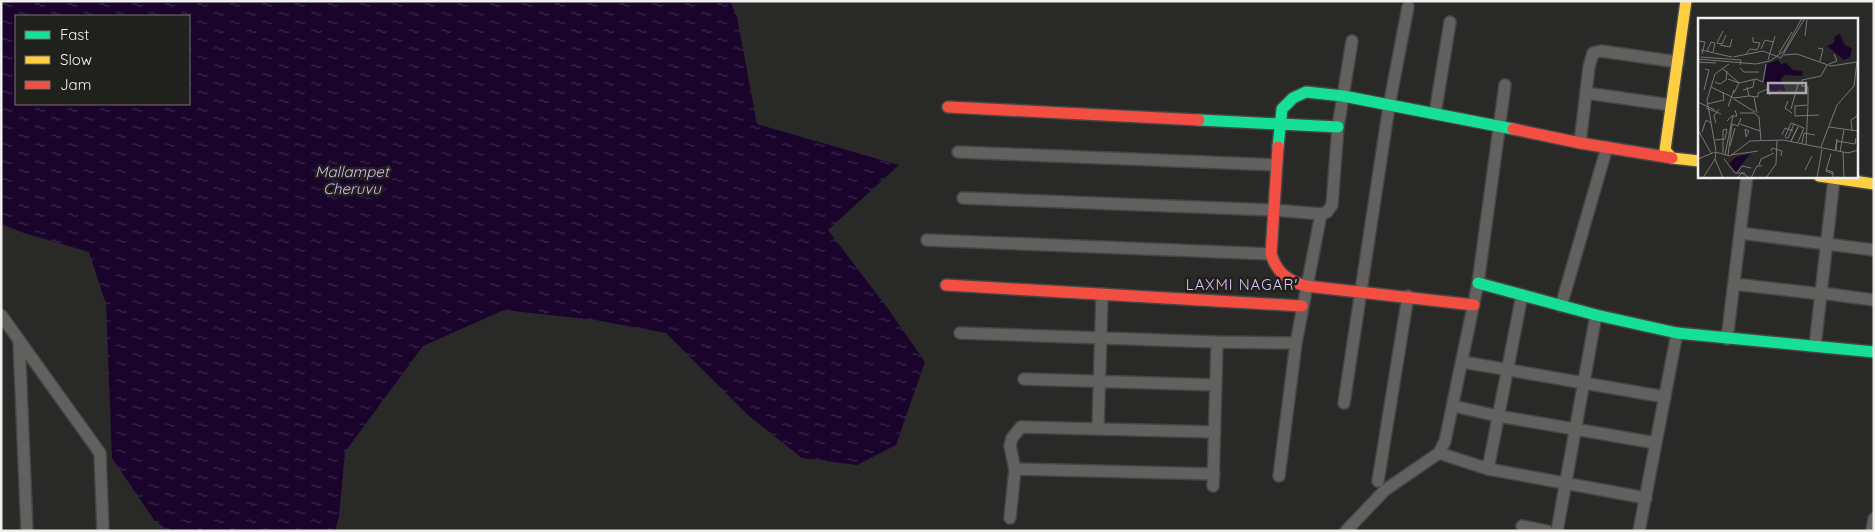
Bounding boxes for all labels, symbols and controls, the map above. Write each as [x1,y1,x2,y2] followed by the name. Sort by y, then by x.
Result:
[15,15,190,105] legend
[1698,18,1858,178] inset map
[60,25,89,44] text: Fast
[60,50,92,69] text: Slow
[60,75,91,94] text: Jam
[315,162,391,198] water label: Mallampet Cheruvu
[1186,275,1298,294] district label: LAXMI NAGAR'

